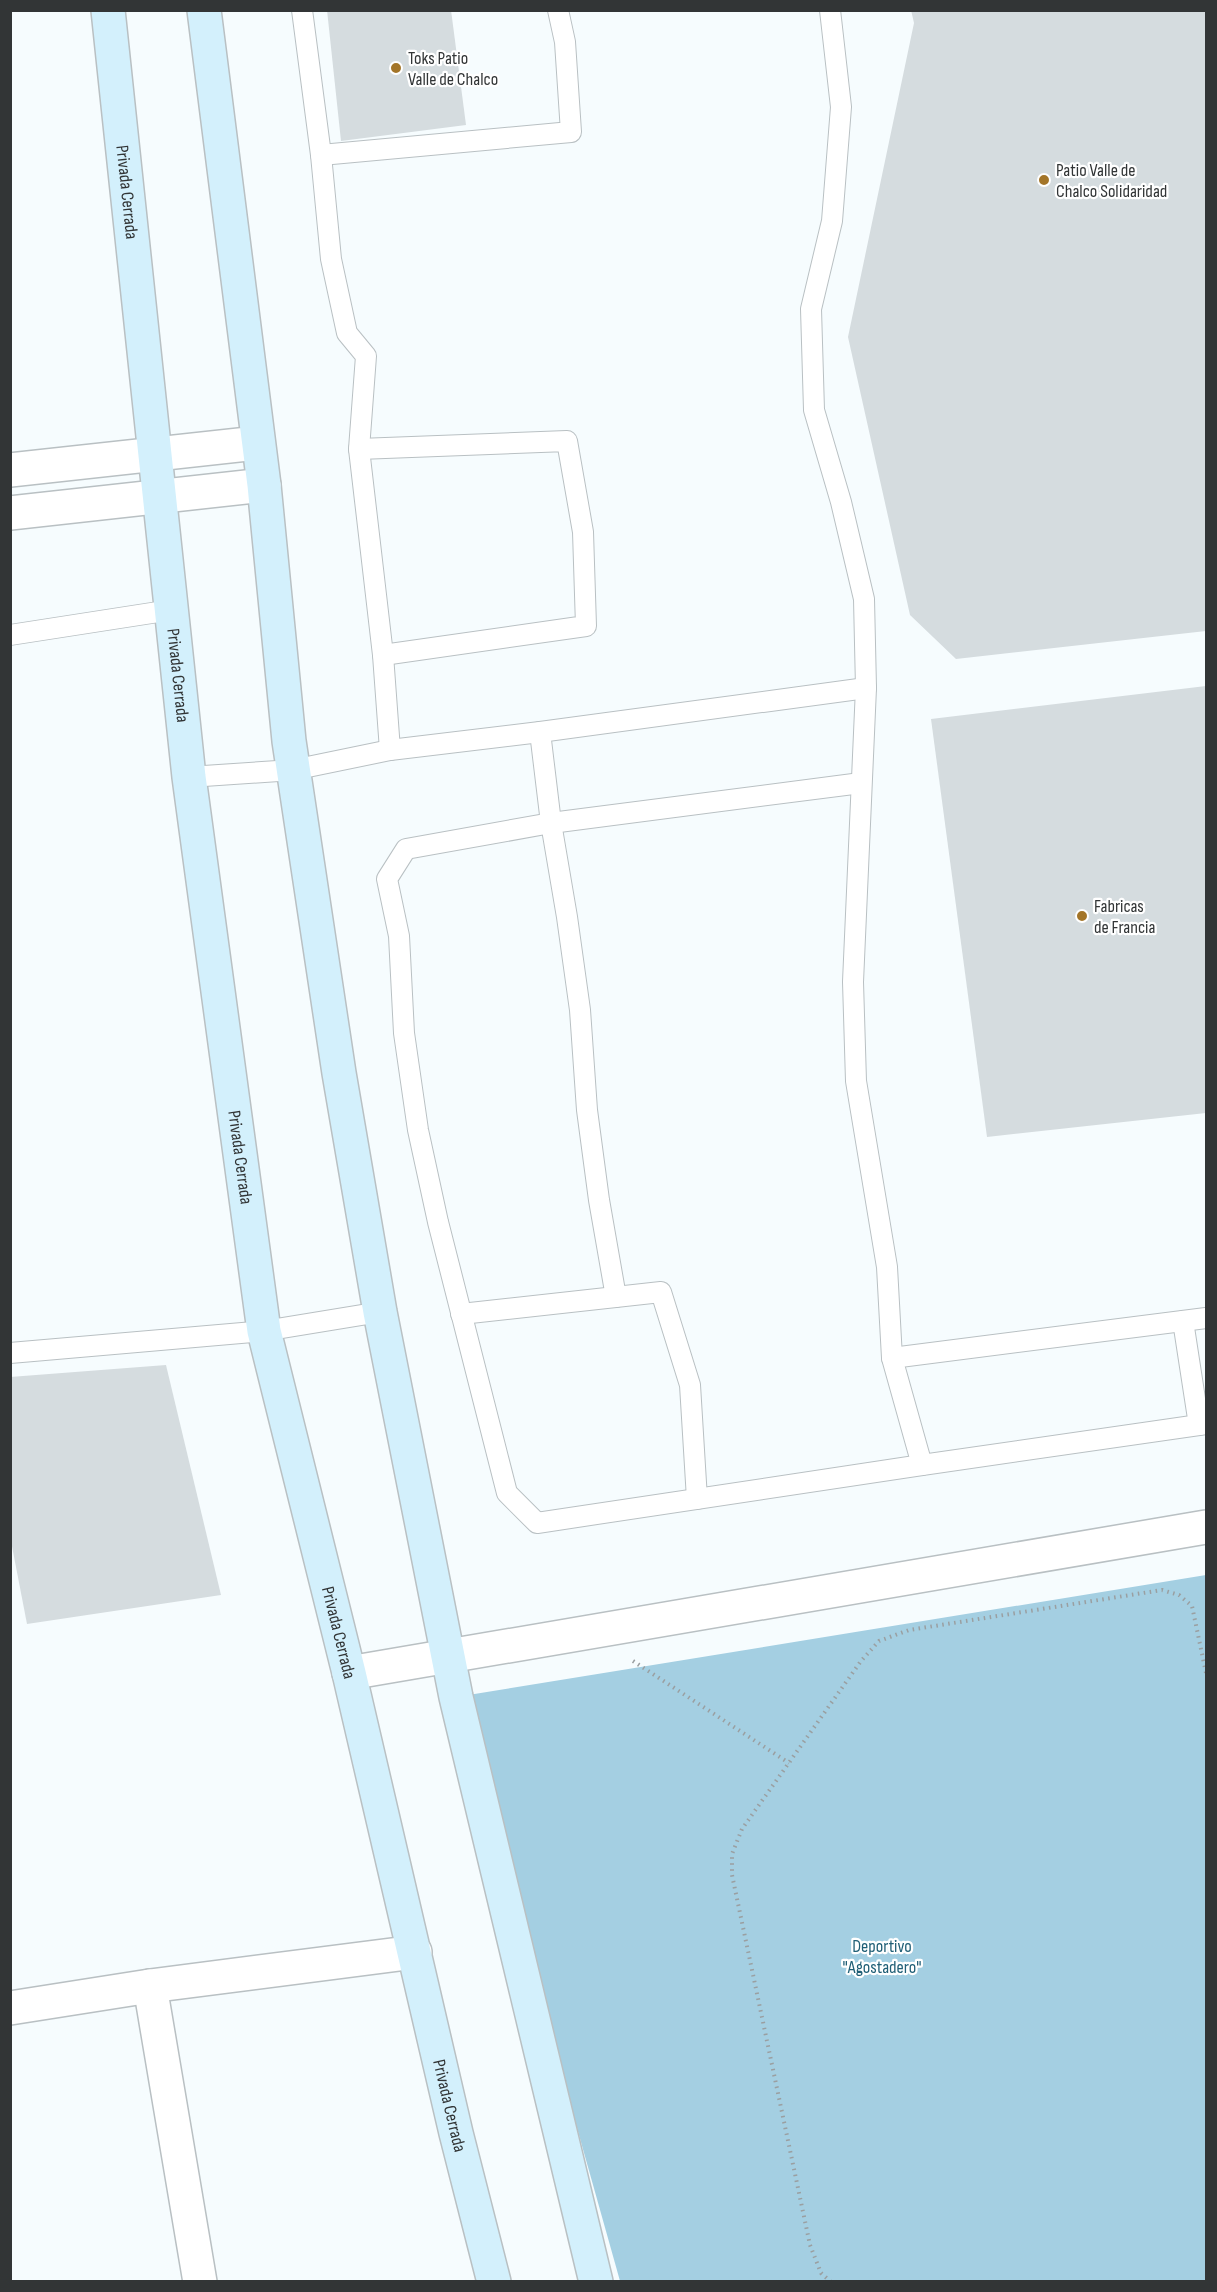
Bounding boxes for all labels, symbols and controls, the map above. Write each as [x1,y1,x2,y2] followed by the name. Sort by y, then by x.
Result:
[408,48,498,90] place label: Toks Patio Valle de Chalco
[389,61,403,75] marker: Toks Patio Valle de Chalco
[112,144,143,240] street label: Privada Cerrada
[1056,160,1167,202] place label: Patio Valle de Chalco Solidaridad
[1037,173,1051,187] marker: Patio Valle de Chalco Solidaridad
[163,627,194,723] street label: Privada Cerrada
[1094,896,1155,938] place label: Fabricas de Francia
[1075,909,1089,923] marker: Fabricas de Francia
[224,1109,257,1206] street label: Privada Cerrada
[317,1584,360,1681] street label: Privada Cerrada
[843,1936,921,1978] park label: Deportivo "Agostadero"
[429,2057,471,2154] street label: Privada Cerrada

